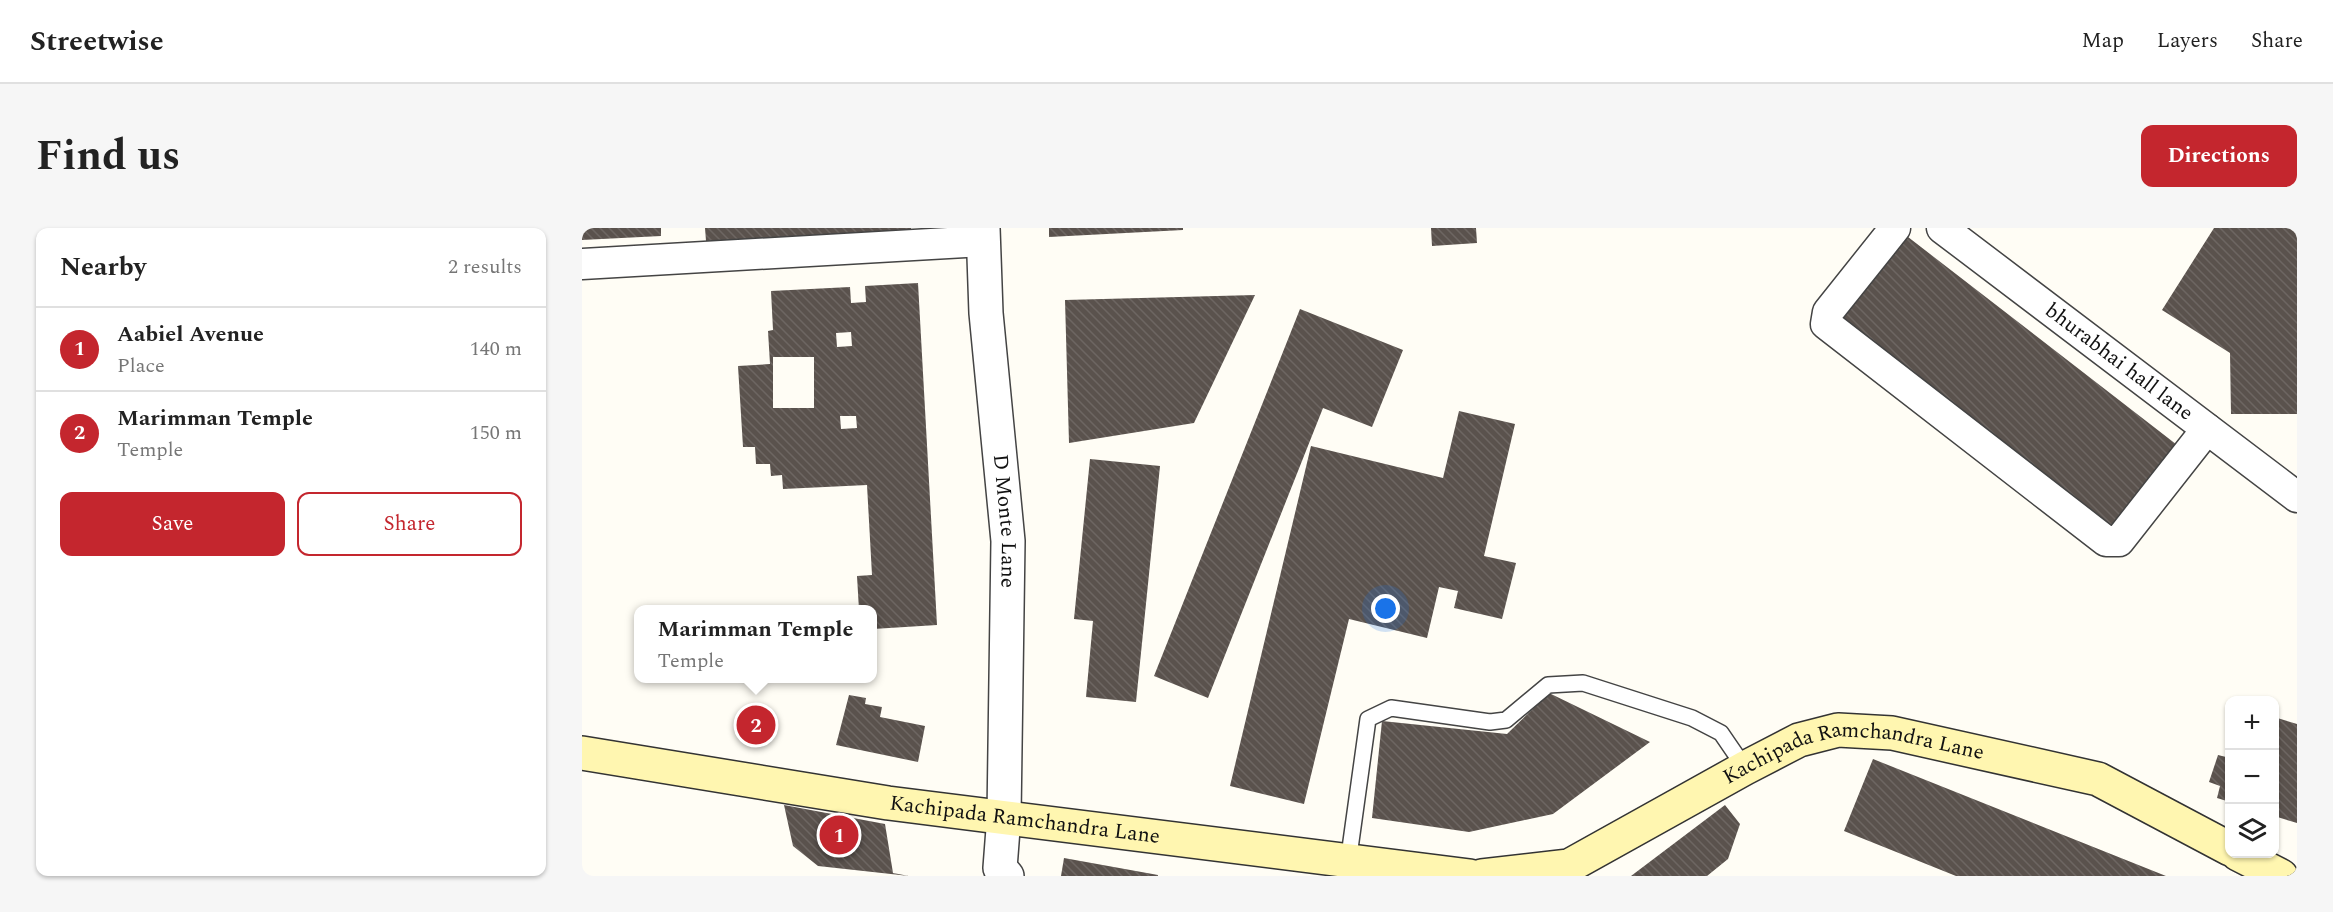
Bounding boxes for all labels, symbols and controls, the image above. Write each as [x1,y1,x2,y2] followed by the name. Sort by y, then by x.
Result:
[30,20,164,63] text: Streetwise
[2082,25,2124,57] text: Map
[2157,25,2218,57] text: Layers
[2251,25,2303,57] text: Share
[36,125,180,188] text: Find us
[2141,125,2297,187] button: Directions
[60,247,146,287] text: Nearby
[448,252,522,282] text: 2 results
[2038,295,2200,429] street label: bhurabhai hall lane
[117,318,264,351] text: Aabiel Avenue
[74,334,85,364] text: 1
[470,334,522,364] text: 140 m
[117,351,165,381] text: Place
[117,402,313,435] text: Marimman Temple
[74,418,85,448] text: 2
[470,418,522,448] text: 150 m
[117,435,183,465] text: Temple
[984,453,1024,588] street label: D Monte Lane
[60,492,285,556] button: Save
[297,492,522,556] button: Share
[1371,594,1400,623] your location
[634,605,877,683] popup
[658,613,853,646] text: Marimman Temple
[658,646,724,676] text: Temple
[2225,696,2279,858] map controls
[2225,696,2279,750] button: +
[736,702,776,748] pin: 2
[1717,713,1987,793] street label: Kachipada Ramchandra Lane
[2225,750,2279,804] button: −
[888,787,1162,853] street label: Kachipada Ramchandra Lane
[2225,804,2279,858] button: layers
[820,812,858,858] pin: 1

